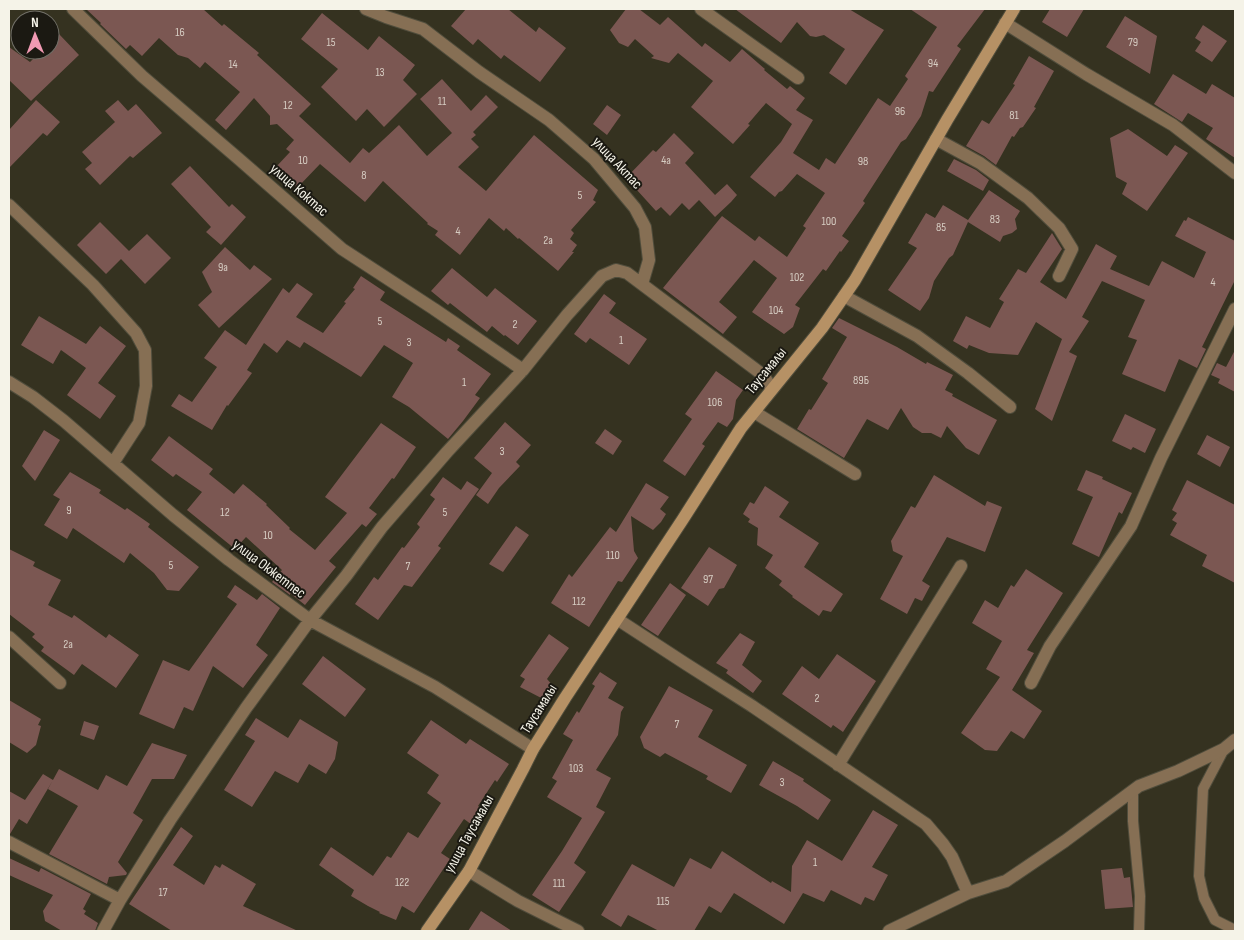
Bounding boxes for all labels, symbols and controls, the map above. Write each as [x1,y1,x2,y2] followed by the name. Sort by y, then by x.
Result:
[10,10,60,60] north arrow
[31,14,39,31] text: N
[175,25,185,40] house number: 16
[326,35,336,50] house number: 15
[1128,35,1138,50] house number: 79
[928,56,938,71] house number: 94
[228,57,238,72] house number: 14
[375,65,385,80] house number: 13
[438,94,447,109] house number: 11
[283,98,293,113] house number: 12
[895,104,905,119] house number: 96
[1009,108,1020,123] house number: 81
[588,133,646,193] street label: улица Актас
[298,153,308,168] house number: 10
[661,153,671,168] house number: 4а
[858,154,868,169] house number: 98
[266,159,332,221] street label: улица Коктас
[361,168,367,183] house number: 8
[578,188,583,203] house number: 5
[990,212,1000,227] house number: 83
[822,214,836,229] house number: 100
[936,220,946,235] house number: 85
[455,224,461,239] house number: 4
[543,233,553,248] house number: 2а
[218,260,228,275] house number: 9а
[790,270,804,285] house number: 102
[1210,275,1216,290] house number: 4
[769,303,783,318] house number: 104
[378,314,383,329] house number: 5
[513,317,518,332] house number: 2
[619,333,624,348] house number: 1
[406,335,412,350] house number: 3
[741,344,791,398] street label: Таусамалы
[853,373,869,388] house number: 89Б
[462,375,467,390] house number: 1
[708,395,722,410] house number: 106
[499,444,505,459] house number: 3
[66,503,72,518] house number: 9
[220,505,230,520] house number: 12
[443,505,448,520] house number: 5
[263,528,273,543] house number: 10
[229,535,309,603] street label: улица Окжетпес
[606,548,620,563] house number: 110
[169,558,174,573] house number: 5
[406,559,411,574] house number: 7
[703,572,713,587] house number: 97
[572,594,586,609] house number: 112
[63,637,73,652] house number: 2а
[516,681,562,737] street label: Таусамалы
[815,691,820,706] house number: 2
[675,717,680,732] house number: 7
[569,761,583,776] house number: 103
[779,775,785,790] house number: 3
[440,792,498,876] street label: улица Таусамалы
[813,855,818,870] house number: 1
[395,875,409,890] house number: 122
[553,876,566,891] house number: 111
[159,885,168,900] house number: 17
[656,894,670,909] house number: 115

